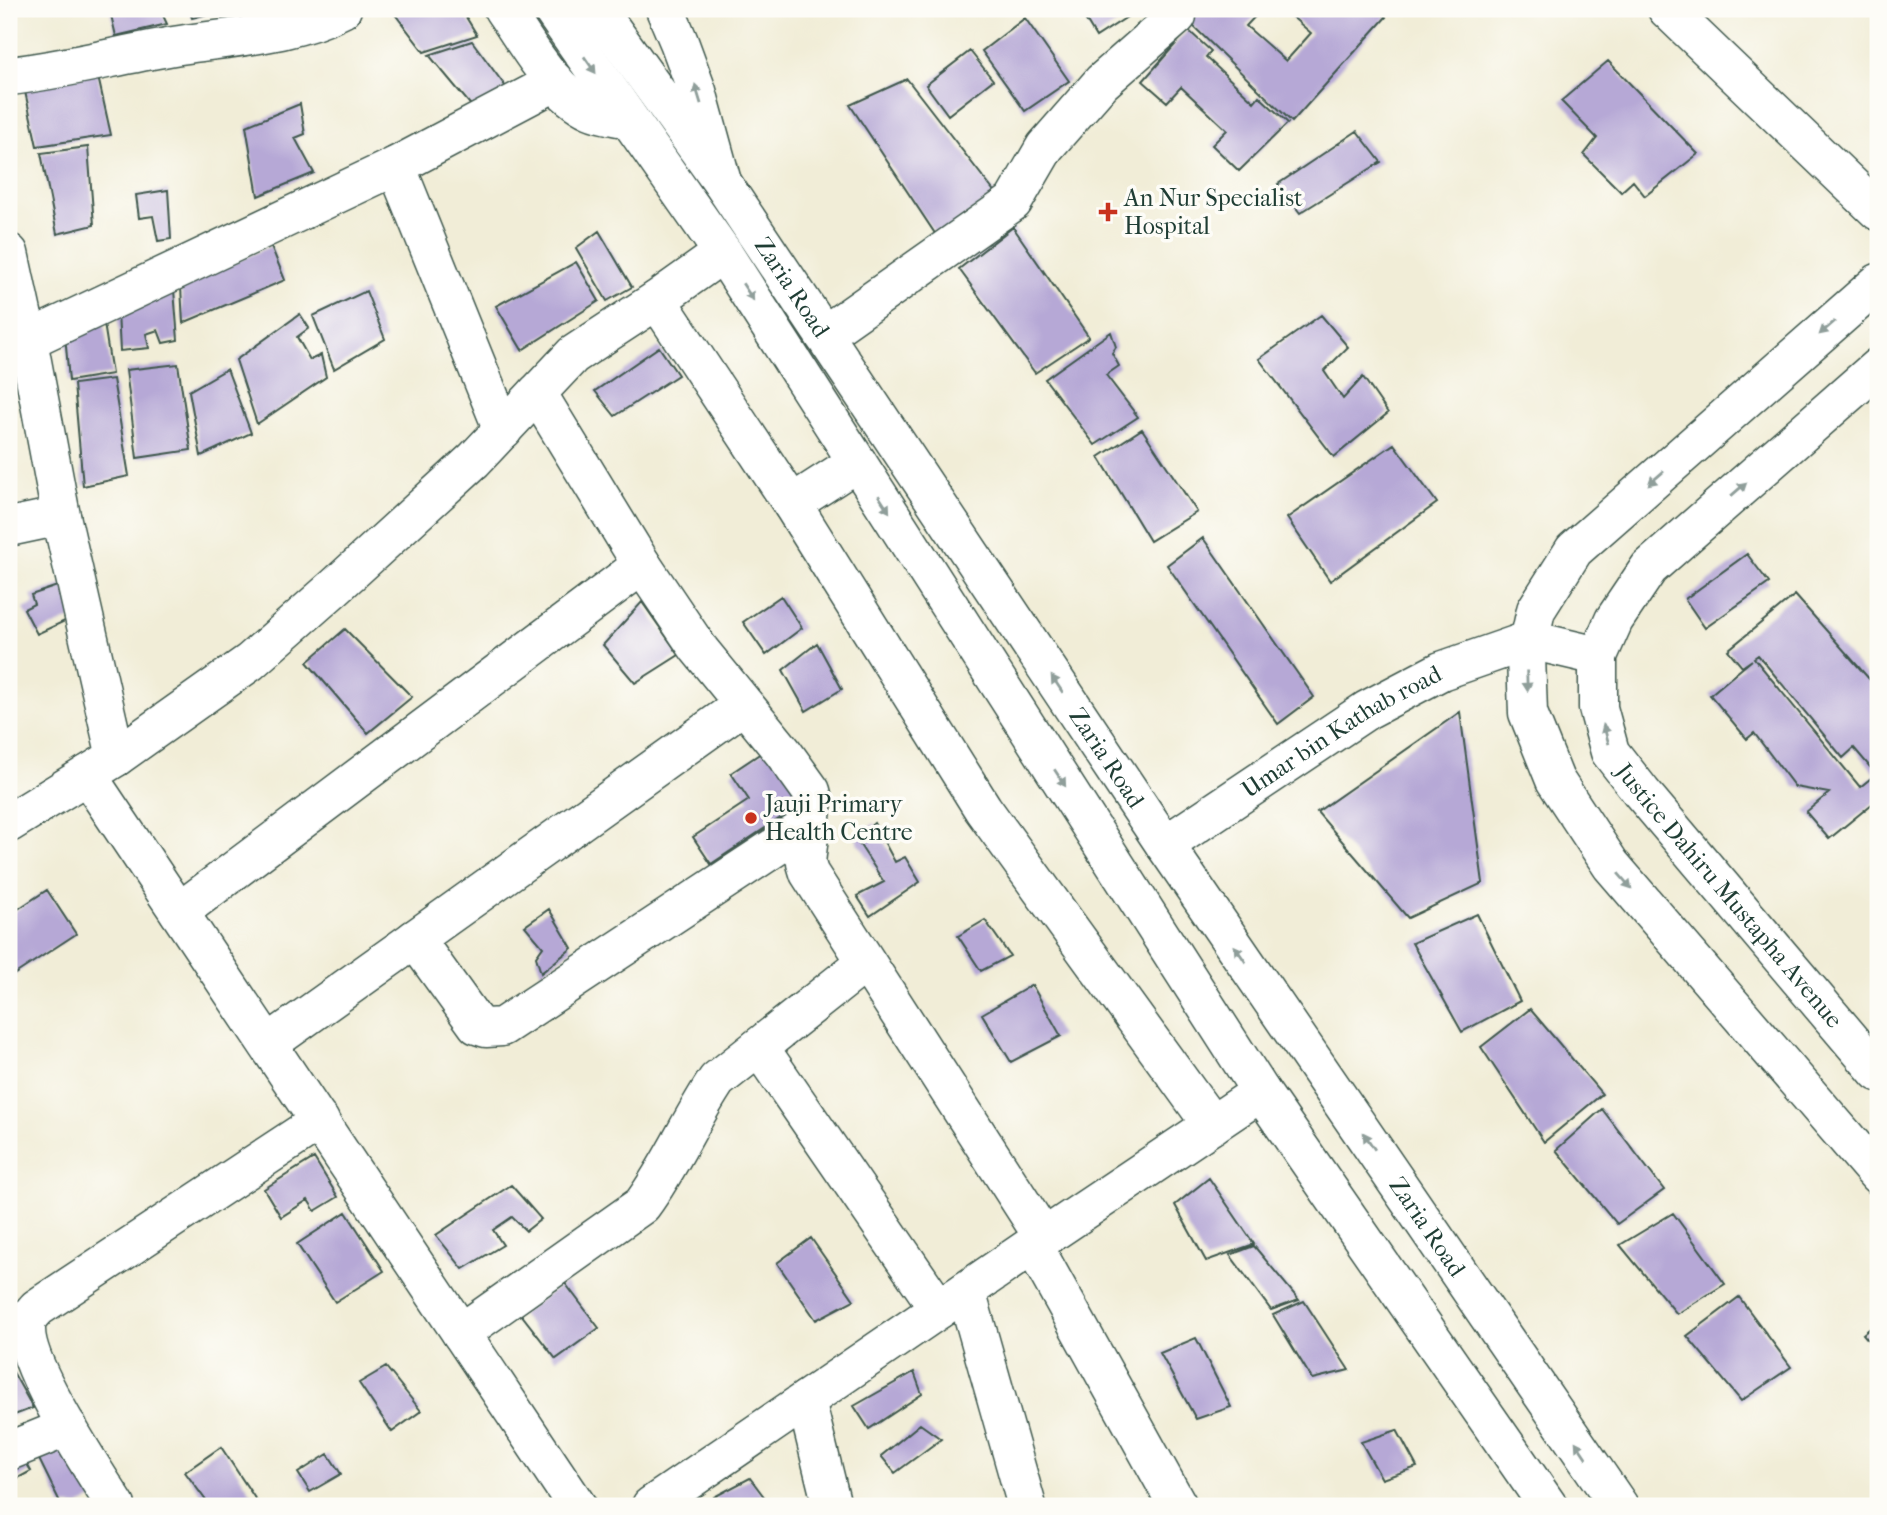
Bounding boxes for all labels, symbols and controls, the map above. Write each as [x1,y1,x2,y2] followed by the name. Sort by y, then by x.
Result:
[583,56,597,74] one-way arrow
[692,84,703,105] one-way arrow
[1123,184,1303,240] place label: An Nur Specialist Hospital
[1098,202,1118,222] marker: An Nur Specialist Hospital
[749,232,836,343] street label: Zaria Road
[741,283,755,301] one-way arrow
[1818,320,1836,336] one-way arrow
[1647,470,1665,486] one-way arrow
[1730,481,1748,497] one-way arrow
[877,495,890,514] one-way arrow
[1236,659,1447,804] street label: Umar bin Kathab road
[1522,670,1533,692] one-way arrow
[1050,675,1064,693] one-way arrow
[1063,703,1151,814] street label: Zaria Road
[1600,723,1610,744] one-way arrow
[1609,756,1849,1034] street label: Justice Dahiru Mustapha Avenue
[1053,769,1066,788] one-way arrow
[763,790,913,846] place label: Jauji Primary Health Centre
[743,810,759,826] marker: Jauji Primary Health Centre
[1617,873,1632,890] one-way arrow
[1233,945,1247,963] one-way arrow
[1362,1132,1376,1150] one-way arrow
[1383,1172,1472,1283] street label: Zaria Road
[1574,1440,1587,1460] one-way arrow

